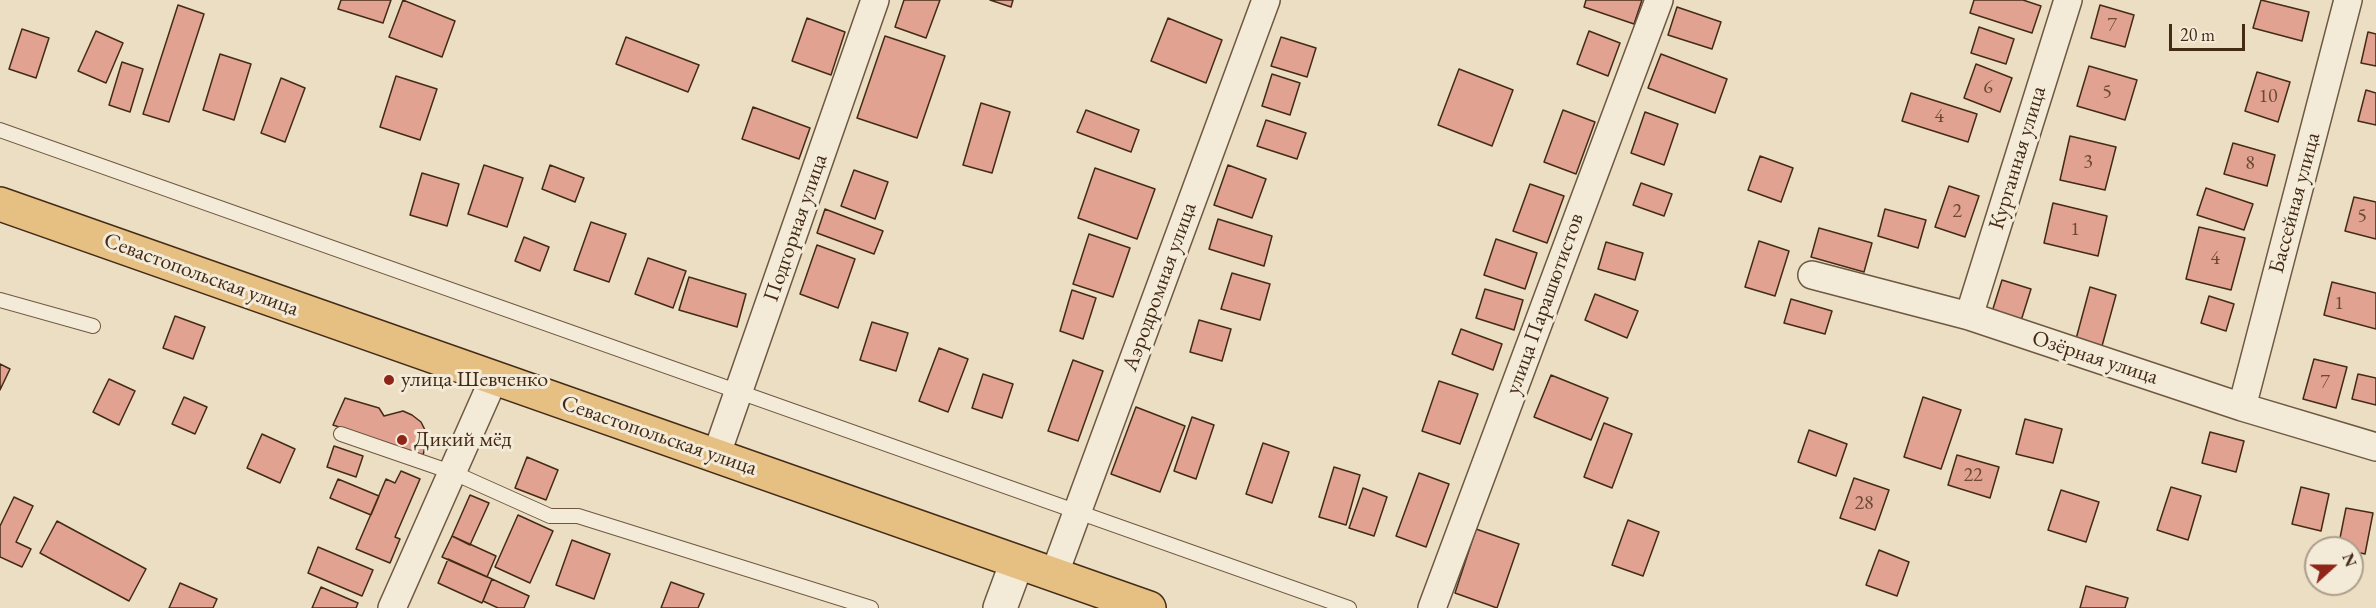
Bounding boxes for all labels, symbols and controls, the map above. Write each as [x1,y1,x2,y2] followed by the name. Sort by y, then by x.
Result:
[2172,12,2248,50] scale bar
[2107,14,2117,38] house number: 7
[2180,23,2215,46] text: 20 m
[1983,76,1993,100] house number: 6
[2102,81,2112,105] house number: 5
[1984,83,2052,233] street label: Курганная улица
[2258,85,2278,109] house number: 10
[1934,105,1944,129] house number: 4
[2264,130,2326,276] street label: Бассейная улица
[758,151,834,305] street label: Подгорная улица
[2083,151,2093,175] house number: 3
[2245,152,2255,176] house number: 8
[1117,199,1203,375] street label: Аэродромная улица
[1952,200,1962,224] house number: 2
[2357,205,2367,229] house number: 5
[1500,210,1590,398] street label: улица Парашютистов
[2070,218,2080,242] house number: 1
[100,227,302,323] street label: Севастопольская улица
[2210,247,2220,271] house number: 4
[2334,292,2344,316] house number: 1
[2029,325,2161,391] street label: Озёрная улица
[401,367,548,393] place label: улица Шевченко
[2320,371,2330,395] house number: 7
[382,373,396,387] marker: улица Шевченко
[558,390,760,482] street label: Севастопольская улица
[414,427,512,453] place label: Дикий мёд
[395,433,409,447] marker: Дикий мёд
[1963,464,1983,488] house number: 22
[1854,492,1874,516] house number: 28
[2304,536,2364,596] north arrow
[2337,550,2362,570] text: N

